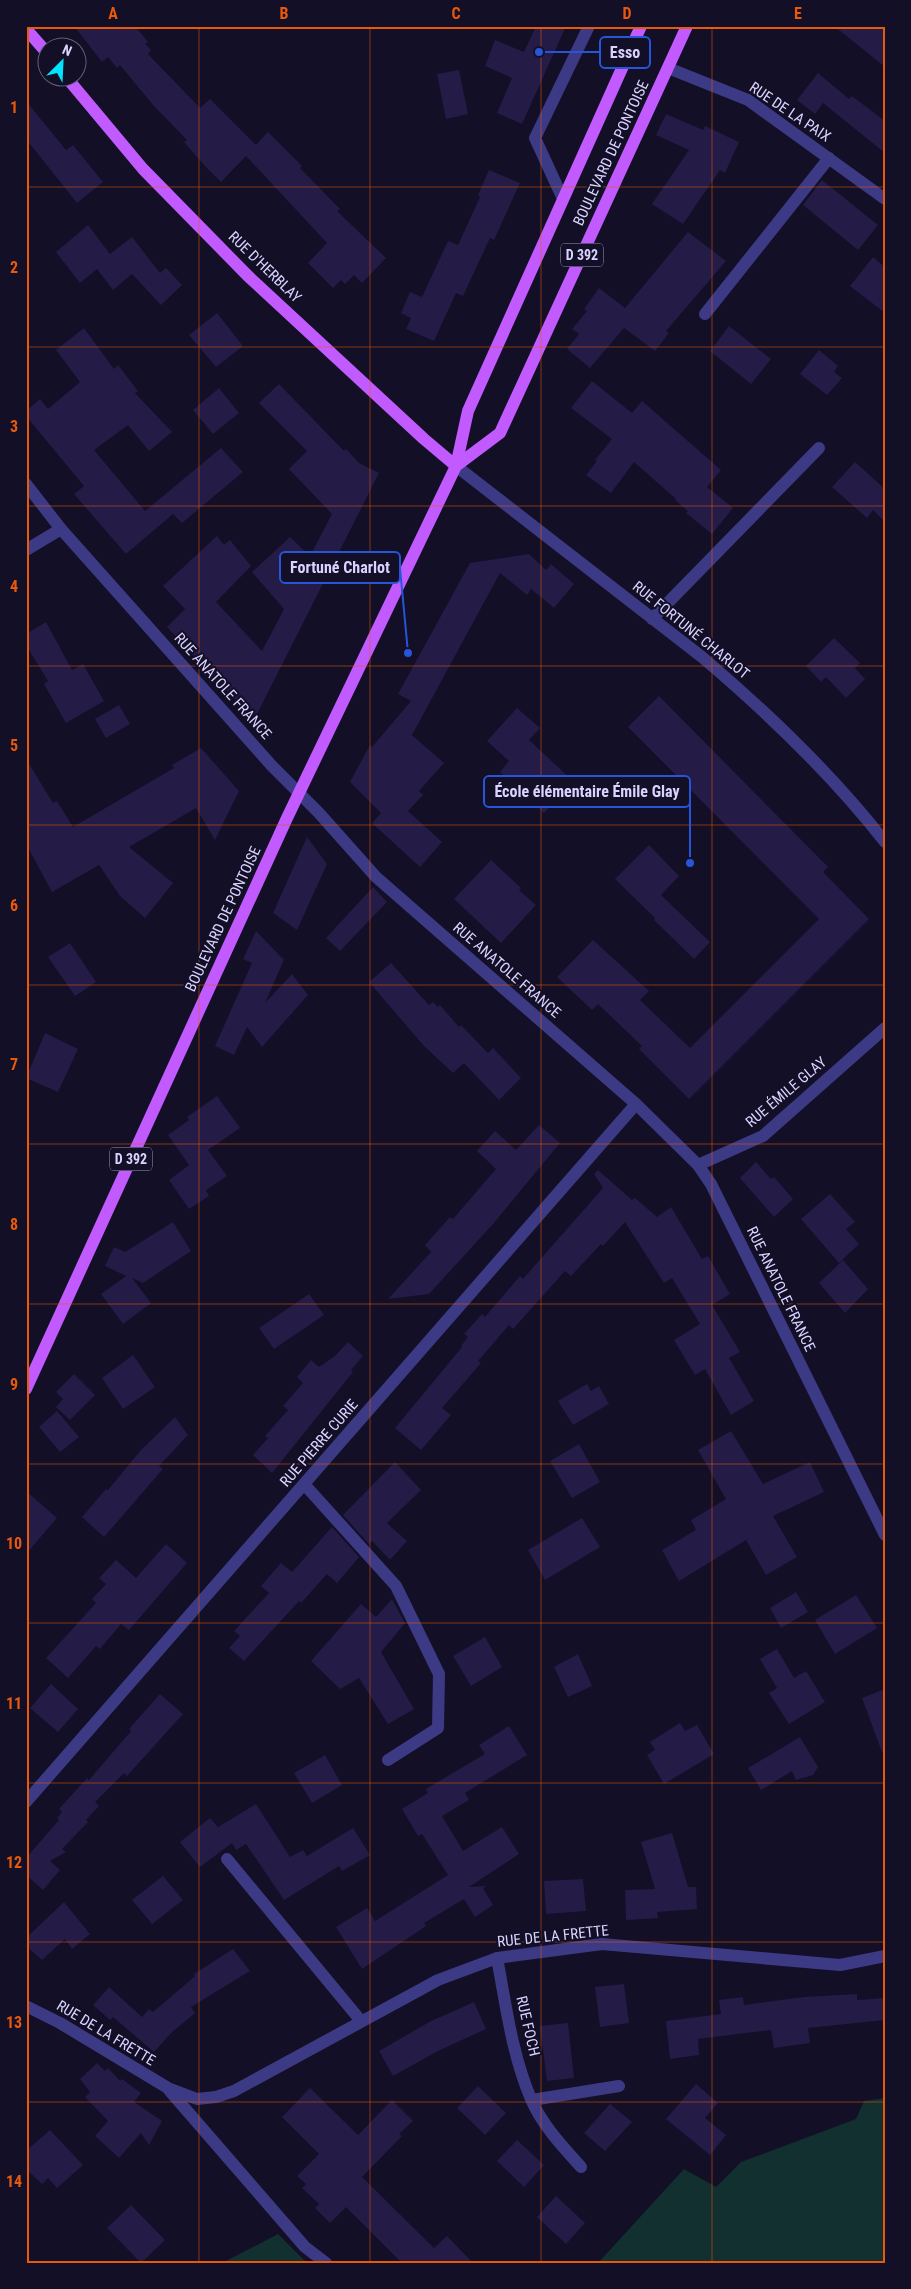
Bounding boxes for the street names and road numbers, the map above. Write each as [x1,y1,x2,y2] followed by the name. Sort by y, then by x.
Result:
[569,78,653,228] street label: BOULEVARD DE PONTOISE
[746,78,834,146] street label: RUE DE LA PAIX
[225,228,305,306] street label: RUE D'HERBLAY
[561,244,603,266] road number: D 392
[629,577,753,683] street label: RUE FORTUNÉ CHARLOT
[171,629,275,743] street label: RUE ANATOLE FRANCE
[181,844,265,994] street label: BOULEVARD DE PONTOISE
[449,918,565,1022] street label: RUE ANATOLE FRANCE
[742,1053,830,1131] street label: RUE ÉMILE GLAY
[110,1148,152,1170] road number: D 392
[743,1224,819,1354] street label: RUE ANATOLE FRANCE
[276,1396,362,1490] street label: RUE PIERRE CURIE
[496,1921,610,1951] street label: RUE DE LA FRETTE
[512,1994,544,2058] street label: RUE FOCH
[53,1996,159,2070] street label: RUE DE LA FRETTE

